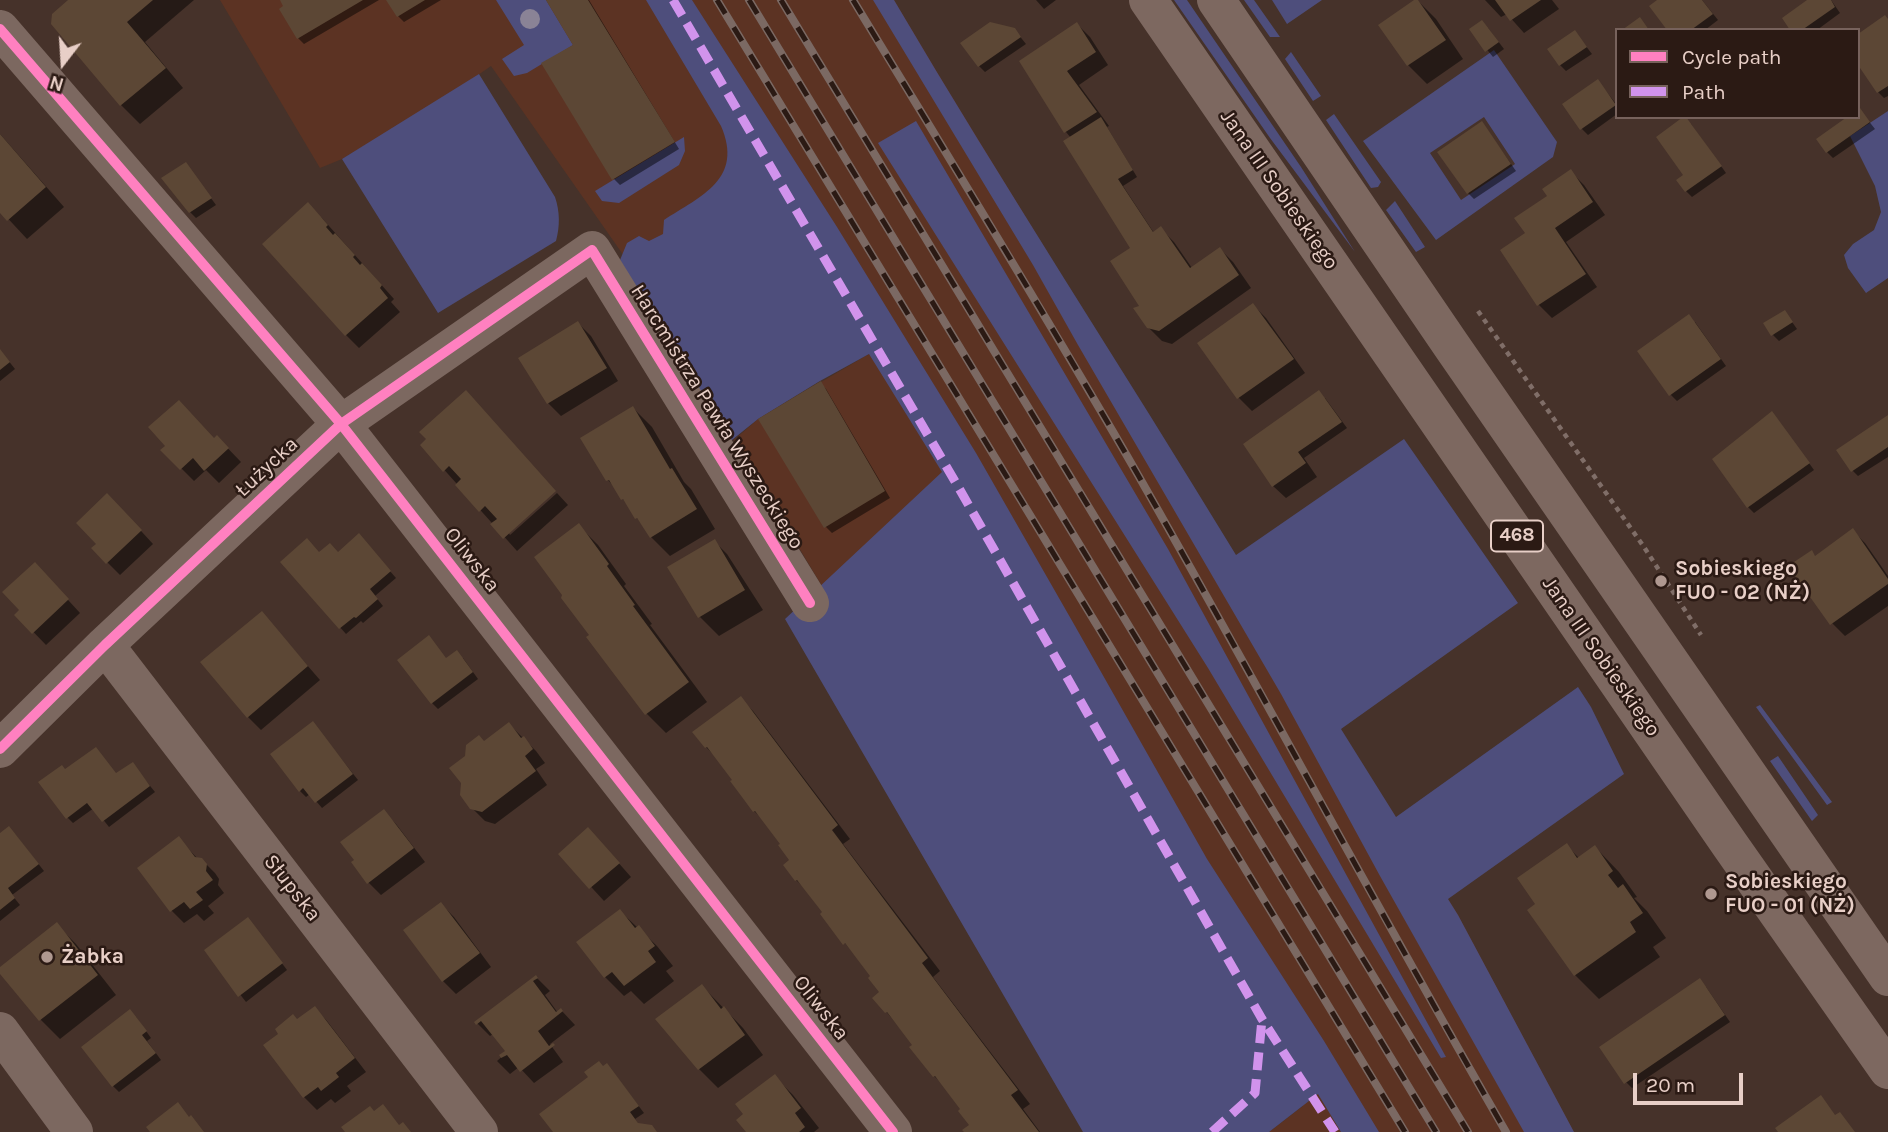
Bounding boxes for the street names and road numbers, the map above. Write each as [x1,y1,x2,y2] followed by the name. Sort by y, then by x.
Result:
[1215,105,1343,275] street label: Jana III Sobieskiego
[625,280,809,554] street label: Harcmistrza Pawła Wyszeckiego
[230,432,304,502] street label: Łużycka
[1491,520,1543,552] road number: 468
[439,523,505,597] street label: Oliwska
[1537,572,1665,742] street label: Jana III Sobieskiego
[258,850,326,926] street label: Słupska
[788,971,854,1045] street label: Oliwska

